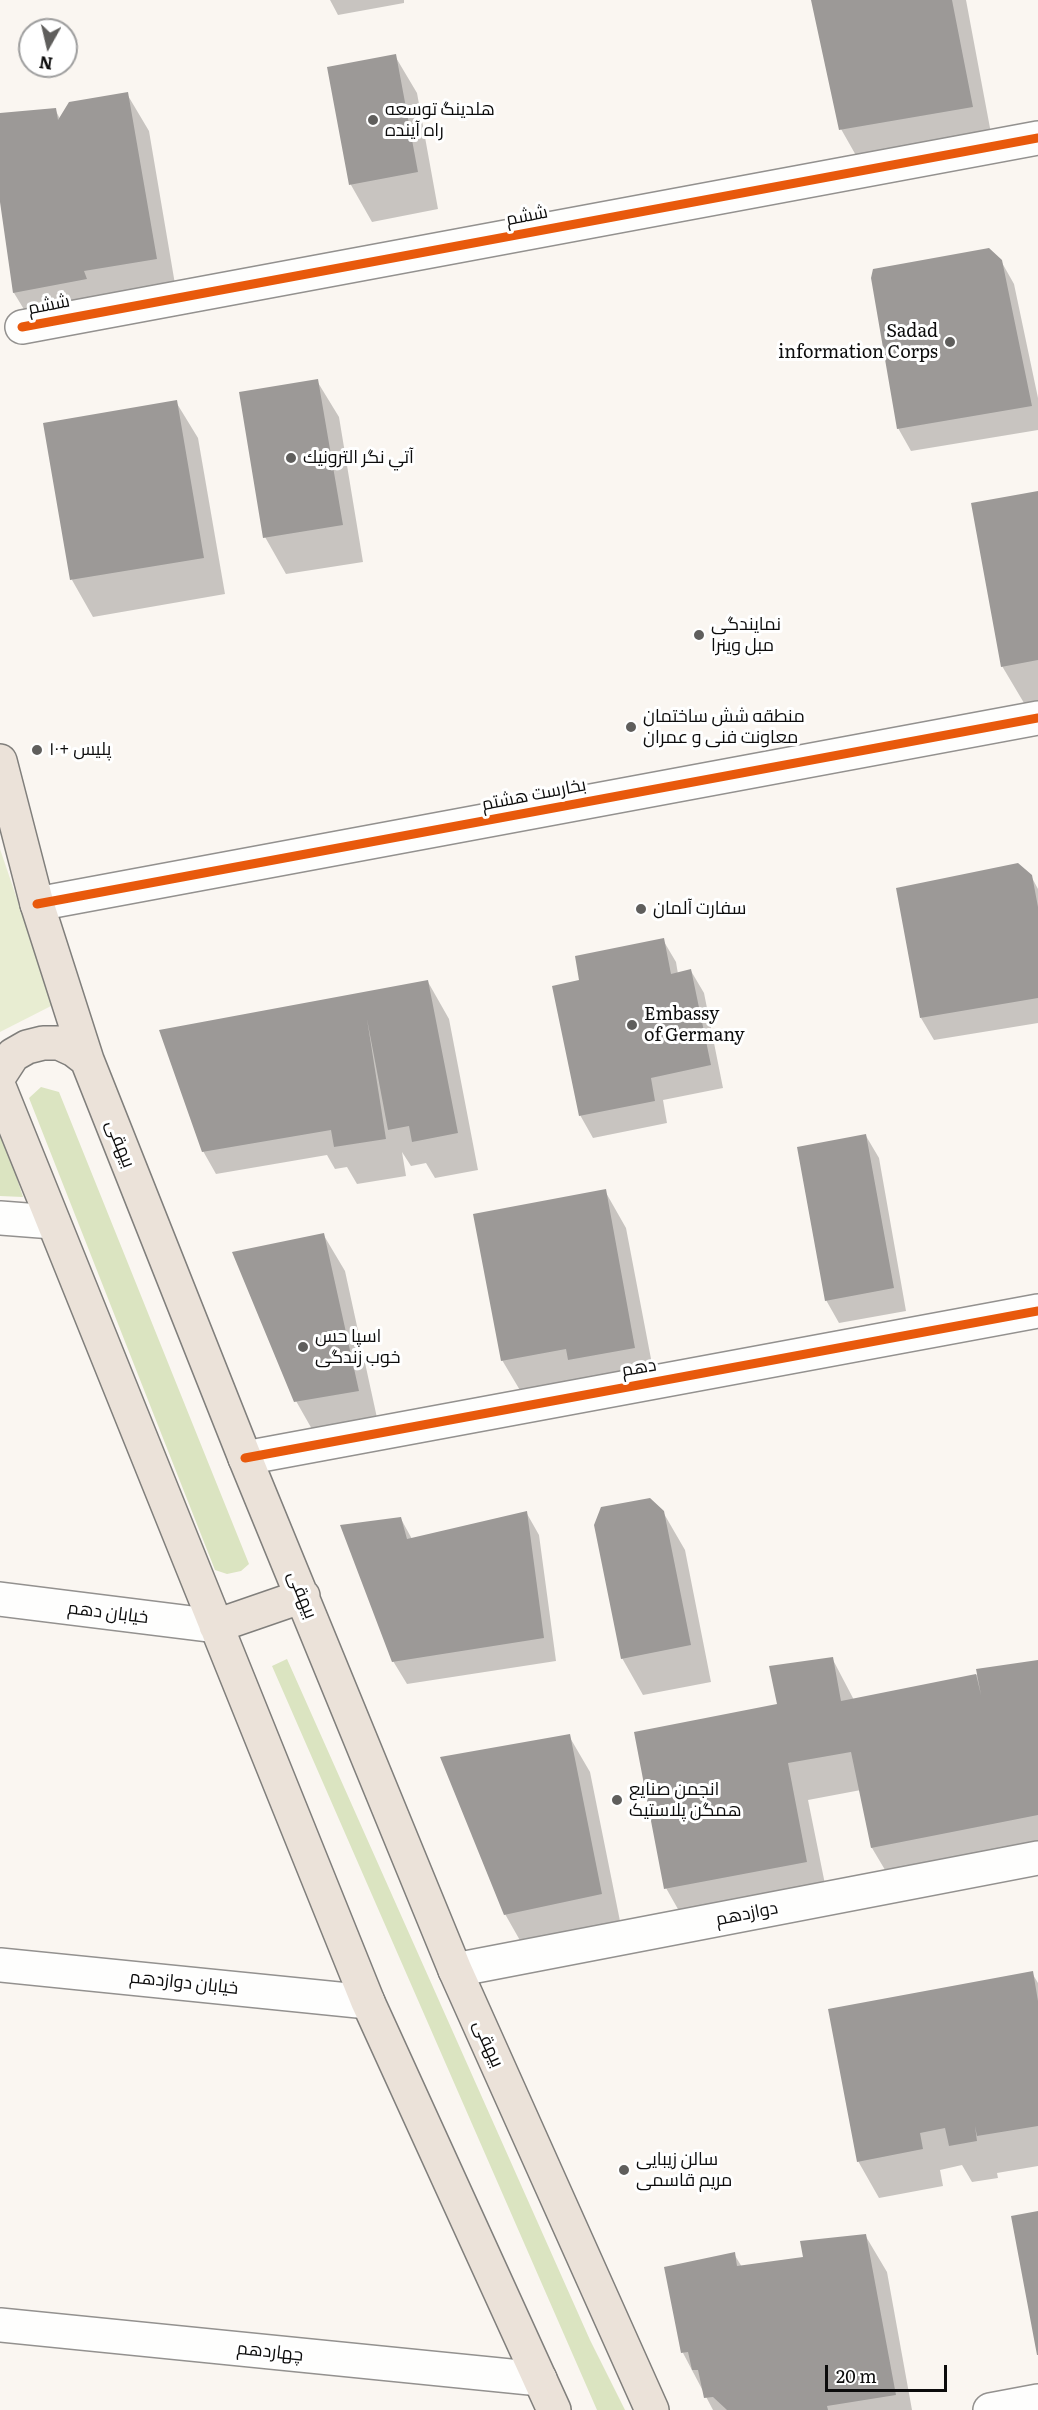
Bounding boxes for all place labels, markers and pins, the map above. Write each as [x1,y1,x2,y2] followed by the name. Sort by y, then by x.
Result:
[385,99,495,142] place label: هلدینگ توسعه راه آینده
[366,113,380,127] marker: هلدینگ توسعه راه آینده
[778,321,938,364] place label: Sadad information Corps
[943,335,957,349] marker: Sadad information Corps
[303,447,414,469] place label: آتي نگر الترونيك
[284,451,298,465] marker: آتي نگر الترونيك
[711,614,781,656] place label: نمایندگی مبل وینرا
[692,628,706,642] marker: نمایندگی مبل وینرا
[643,706,805,748] place label: منطقه شش ساختمان معاونت فنی و عمران
[624,720,638,734] marker: منطقه شش ساختمان معاونت فنی و عمران
[49,739,111,761] place label: پلیس +۱٠
[30,743,44,757] marker: پلیس +۱٠
[653,898,746,920] place label: سفارت آلمان
[634,902,648,916] marker: سفارت آلمان
[644,1004,745,1046] place label: Embassy of Germany
[625,1018,639,1032] marker: Embassy of Germany
[315,1326,400,1368] place label: اسپا حس خوب زندگی
[296,1340,310,1354] marker: اسپا حس خوب زندگی
[629,1779,741,1822] place label: انجمن صنایع همگن پلاستیک
[610,1793,624,1807] marker: انجمن صنایع همگن پلاستیک
[636,2149,732,2192] place label: سالن زیبایی مریم قاسمی
[617,2163,631,2177] marker: سالن زیبایی مریم قاسمی

